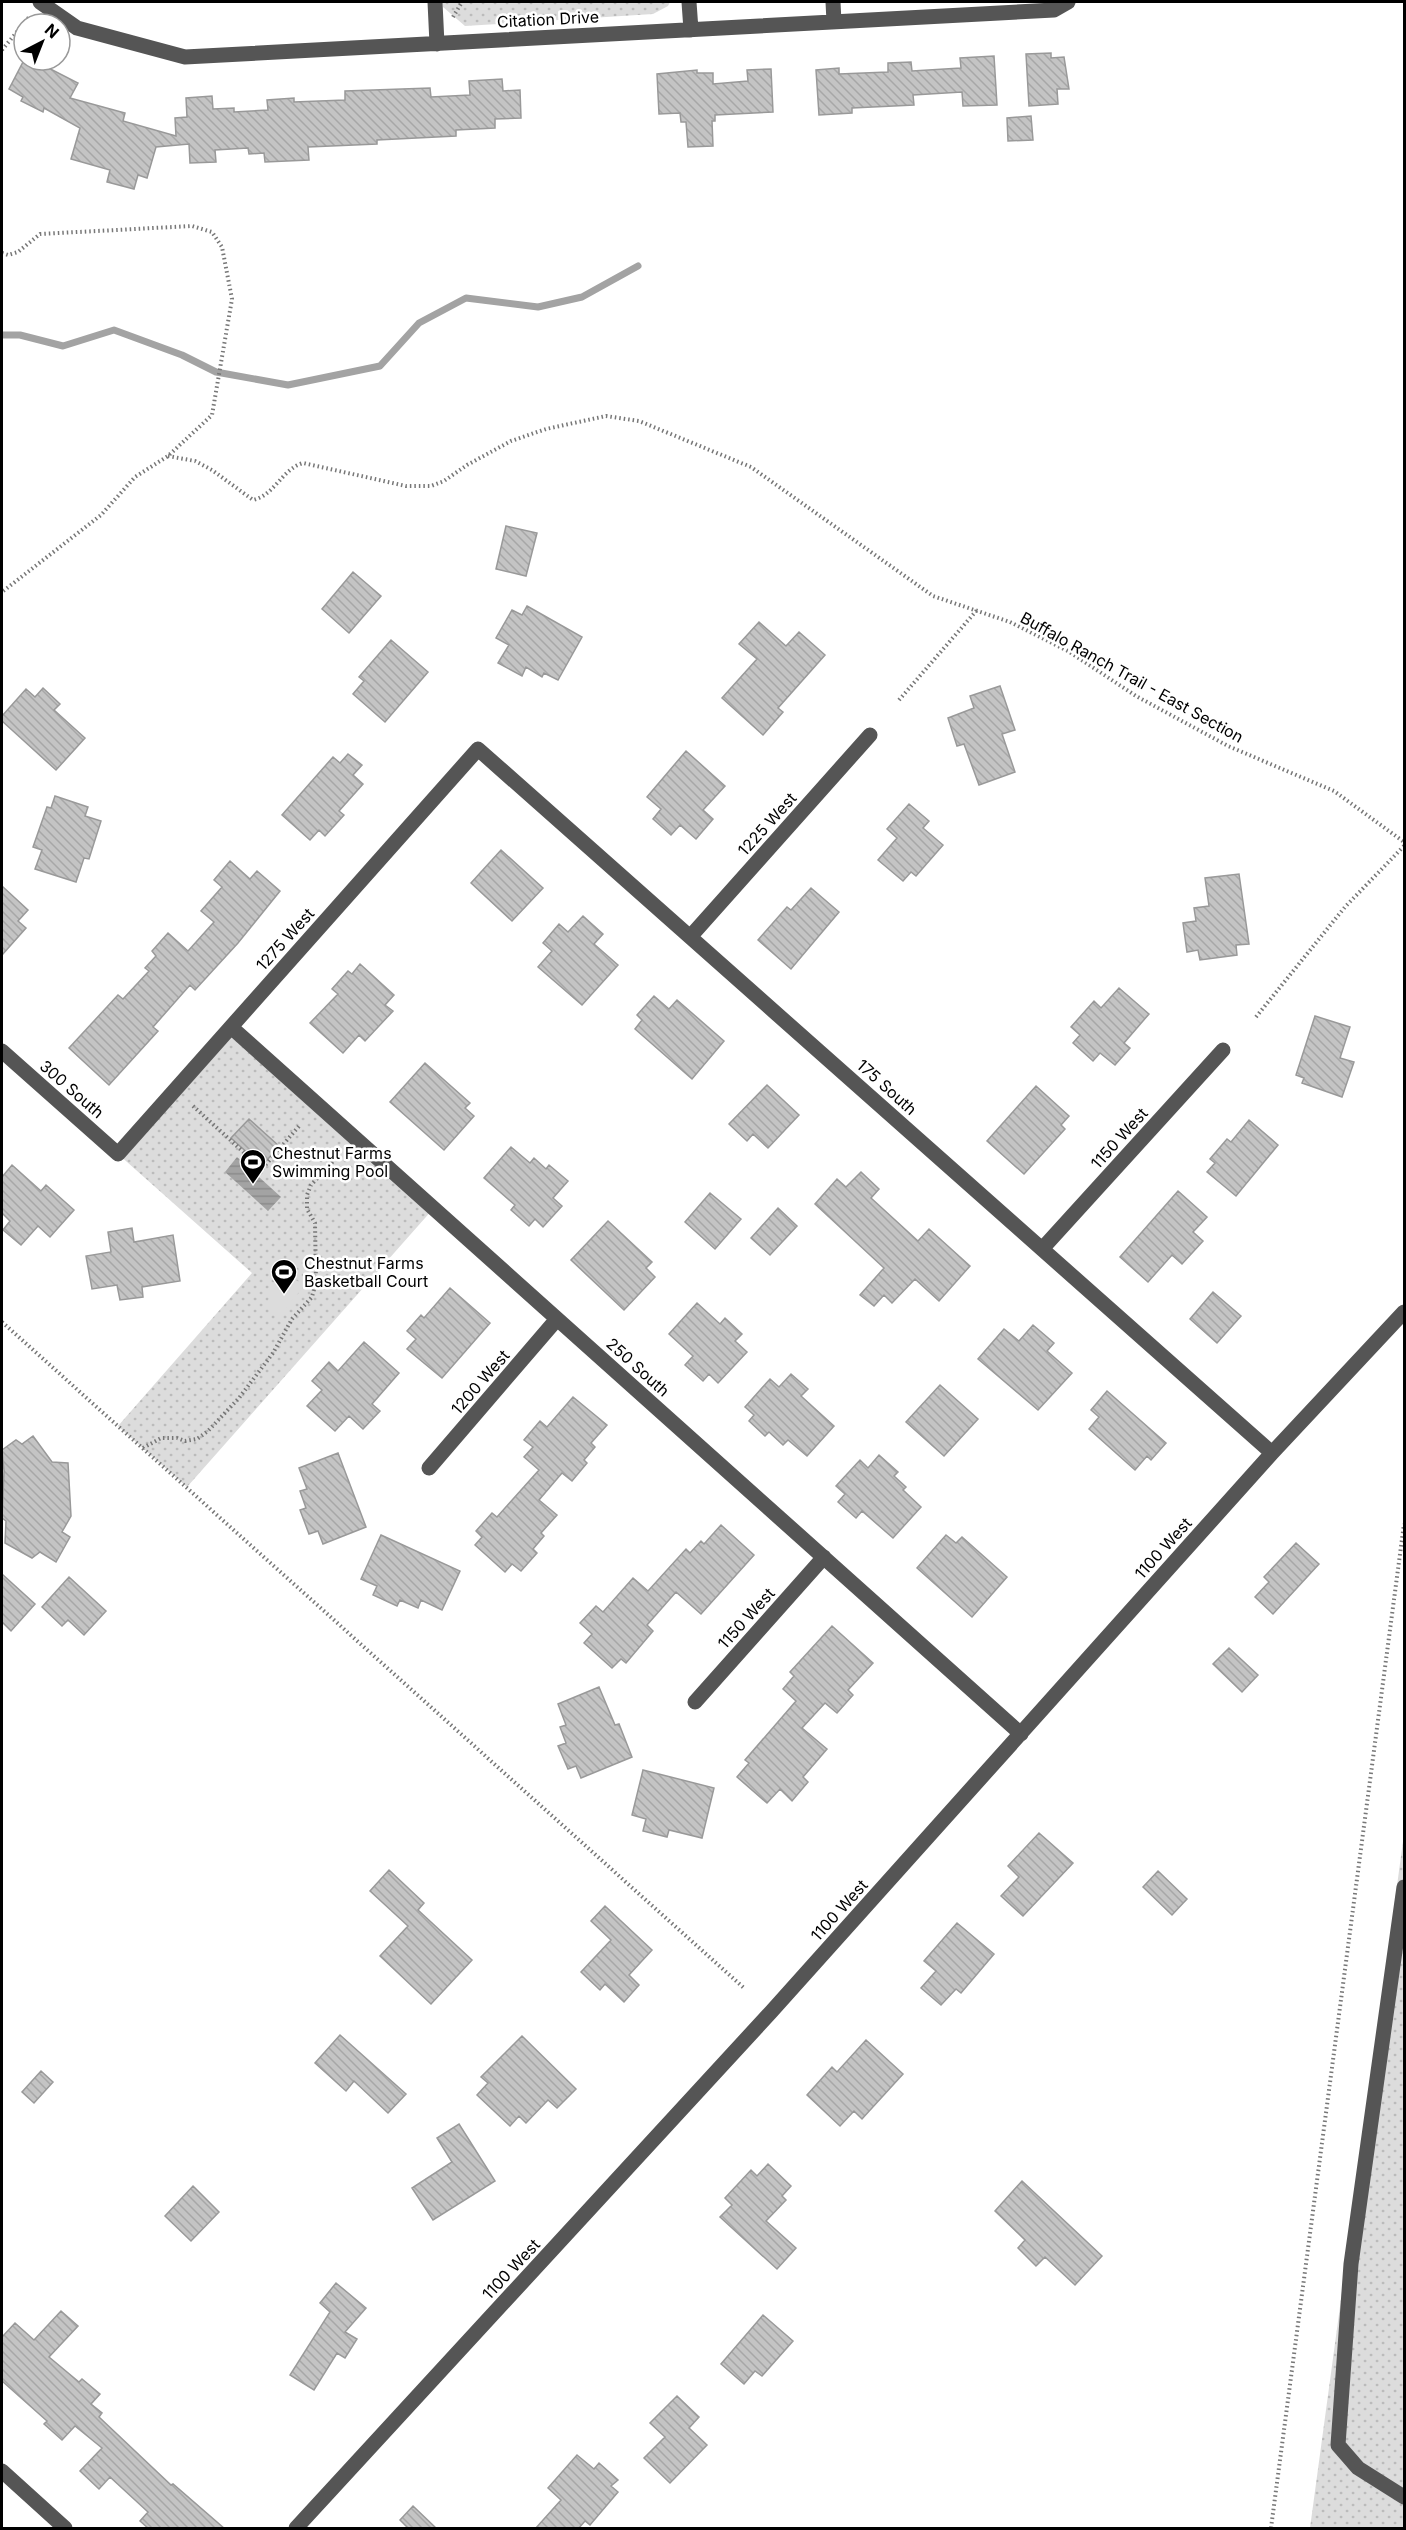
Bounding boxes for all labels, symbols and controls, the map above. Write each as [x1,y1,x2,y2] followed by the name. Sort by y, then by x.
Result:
[496,6,600,32] street label: Citation Drive
[12,12,72,72] north arrow
[41,19,63,42] text: N
[1017,607,1247,747] street label: Buffalo Ranch Trail - East Section
[733,788,801,860] street label: 1225 West
[252,904,318,974] street label: 1275 West
[853,1055,921,1119] street label: 175 South
[36,1056,108,1122] street label: 300 South
[1086,1103,1152,1173] street label: 1150 West
[272,1143,392,1181] place label: Chestnut Farms Swimming Pool
[238,1147,268,1185] sports icon: Chestnut Farms Swimming Pool
[304,1253,428,1291] place label: Chestnut Farms Basketball Court
[269,1257,299,1295] sports icon: Chestnut Farms Basketball Court
[602,1333,674,1401] street label: 250 South
[447,1346,513,1418] street label: 1200 West
[1130,1513,1196,1583] street label: 1100 West
[713,1583,779,1653] street label: 1150 West
[806,1875,872,1945] street label: 1100 West
[478,2235,544,2303] street label: 1100 West

